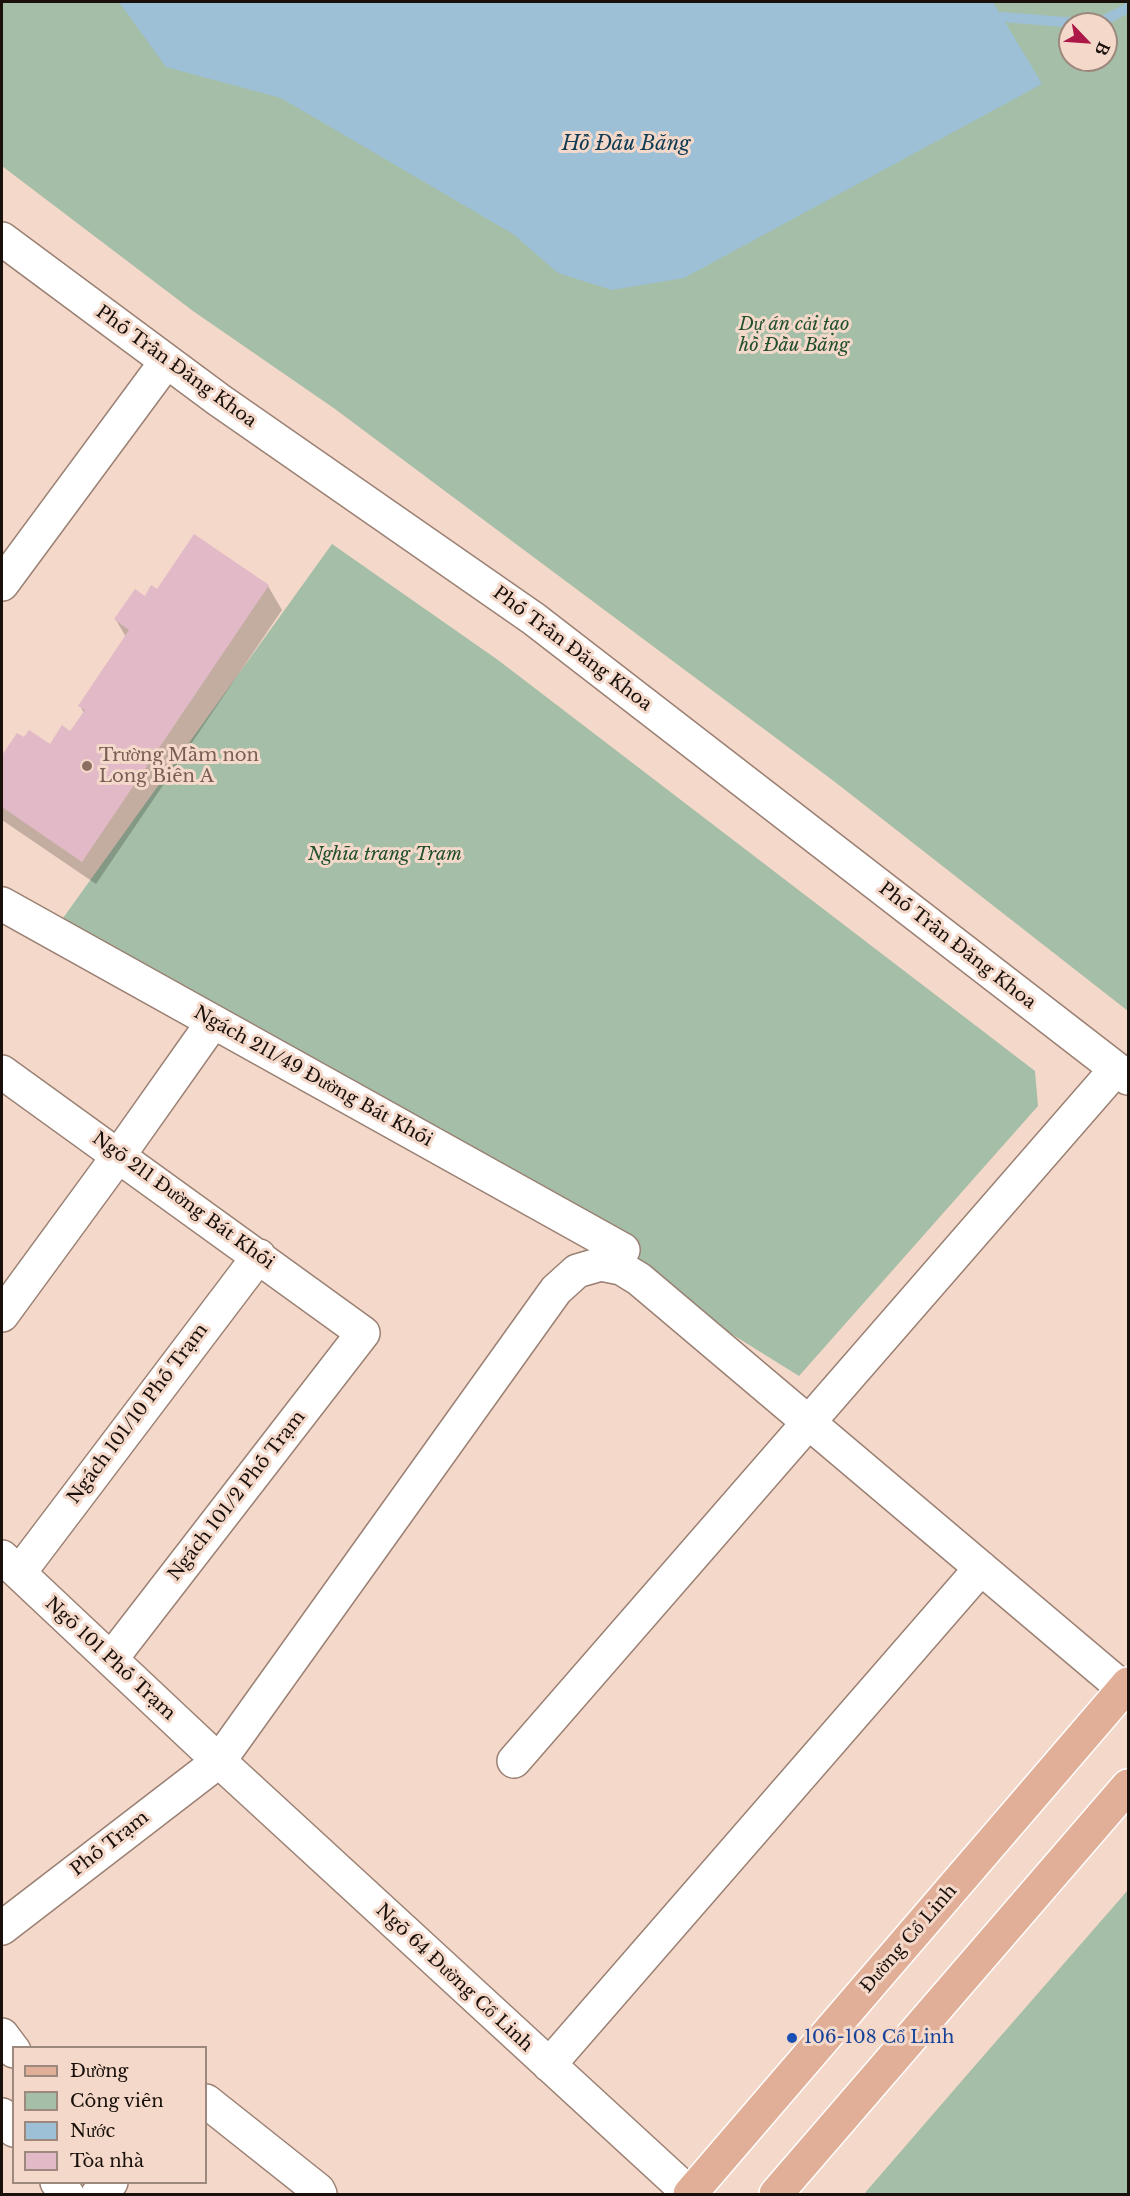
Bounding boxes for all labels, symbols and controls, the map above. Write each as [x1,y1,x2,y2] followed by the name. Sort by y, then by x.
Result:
[1058,12,1118,72] north arrow
[1091,39,1114,59] text: B
[562,132,690,156] water label: Hồ Đầu Băng
[92,301,260,433] street label: Phố Trần Đăng Khoa
[739,314,849,356] park label: Dự án cải tạo hồ Đầu Băng
[488,582,656,716] street label: Phố Trần Đăng Khoa
[99,745,259,788] place label: Trường Mầm non Long Biên A
[80,759,94,773] marker: Trường Mầm non Long Biên A
[308,844,462,866] park label: Nghĩa trang Trạm
[874,878,1040,1014] street label: Phố Trần Đăng Khoa
[190,1002,436,1152] street label: Ngách 211/49 Đường Bát Khối
[88,1128,278,1274] street label: Ngõ 211 Đường Bát Khối
[63,1320,213,1508] street label: Ngách 101/10 Phố Trạm
[164,1407,310,1585] street label: Ngách 101/2 Phố Trạm
[40,1593,180,1725] street label: Ngõ 101 Phố Trạm
[67,1807,153,1881] street label: Phố Trạm
[856,1881,962,1997] street label: Đường Cổ Linh
[371,1900,537,2056] street label: Ngõ 64 Đường Cổ Linh
[804,2027,954,2049] place label: 106-108 Cổ Linh
[785,2031,799,2045] marker: 106-108 Cổ Linh
[12,2046,207,2184] legend
[70,2060,128,2082] text: Đường
[70,2090,164,2112] text: Công viên
[70,2120,115,2142] text: Nước
[70,2150,144,2172] text: Tòa nhà

